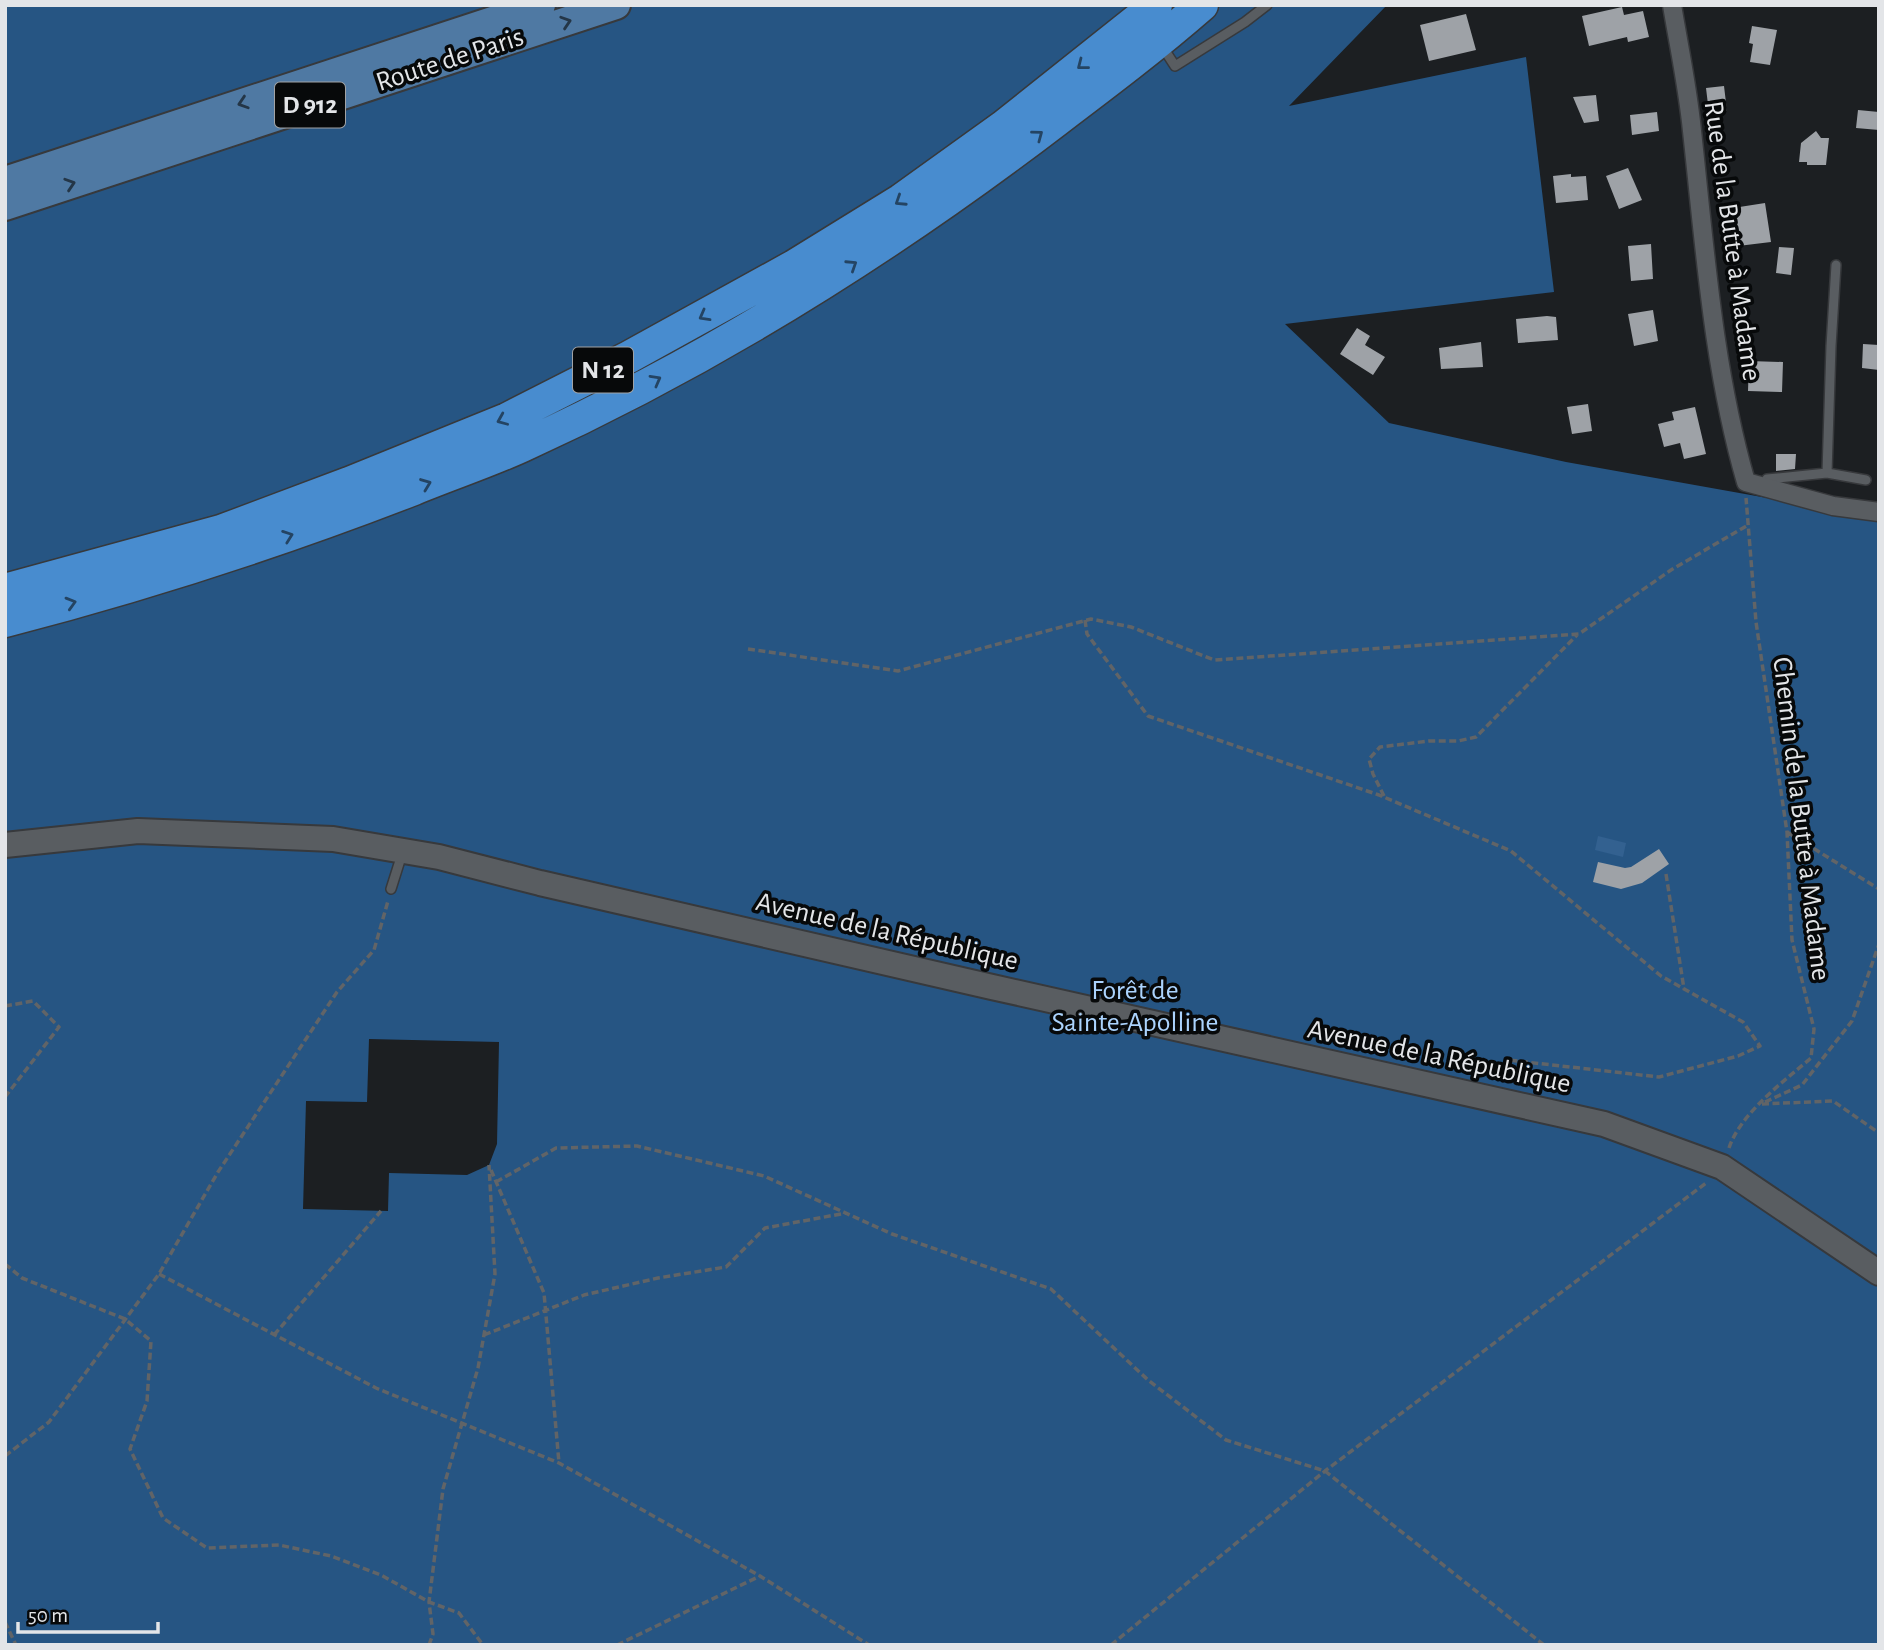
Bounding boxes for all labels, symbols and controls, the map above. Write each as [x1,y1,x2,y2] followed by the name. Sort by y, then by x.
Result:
[559,16,571,30] one-way arrow
[373,23,527,97] street label: Route de Paris
[1078,57,1090,70] one-way arrow
[275,82,345,128] road number: D 912
[237,95,250,109] one-way arrow
[1698,99,1766,383] street label: Rue de la Butte à Madame
[1031,130,1043,143] one-way arrow
[64,178,76,193] one-way arrow
[895,192,908,205] one-way arrow
[844,261,857,273] one-way arrow
[698,308,711,321] one-way arrow
[573,348,633,392] road number: N 12
[648,375,661,388] one-way arrow
[496,412,509,426] one-way arrow
[420,478,432,492] one-way arrow
[282,530,294,544] one-way arrow
[65,597,77,612] one-way arrow
[1767,656,1835,982] street label: Chemin de la Butte à Madame
[753,888,1021,976] street label: Avenue de la République
[1051,977,1219,1037] park label: Forêt de Sainte-Apolline
[1305,1015,1573,1099] street label: Avenue de la République
[18,1590,158,1634] scale bar
[28,1605,68,1626] text: 50 m

